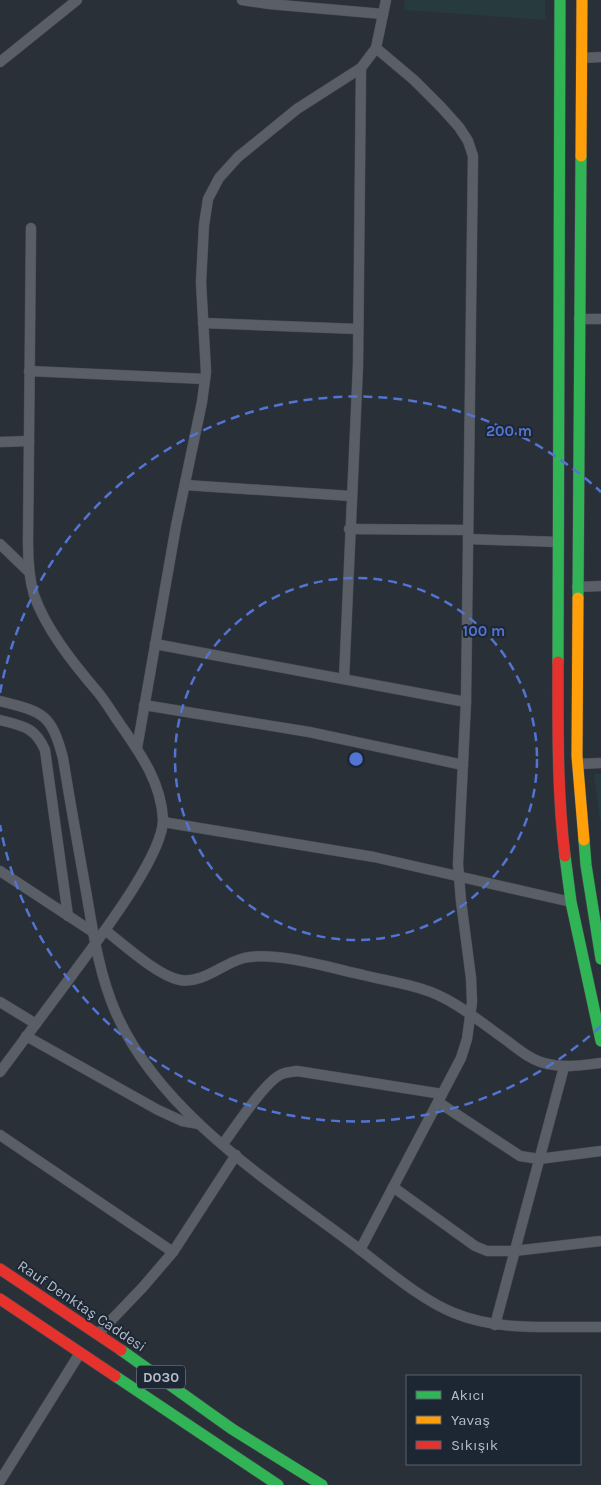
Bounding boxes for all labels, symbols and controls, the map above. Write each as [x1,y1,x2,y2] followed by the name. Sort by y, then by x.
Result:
[486,422,532,440] text: 200 m
[463,622,505,640] text: 100 m
[347,750,365,768] centre of rings
[14,1256,150,1356] street label: Rauf Denktaş Caddesi
[137,1365,185,1388] road number: D030
[406,1375,581,1465] legend
[451,1386,485,1404] text: Akıcı
[451,1411,490,1429] text: Yavaş
[451,1436,498,1454] text: Sıkışık

